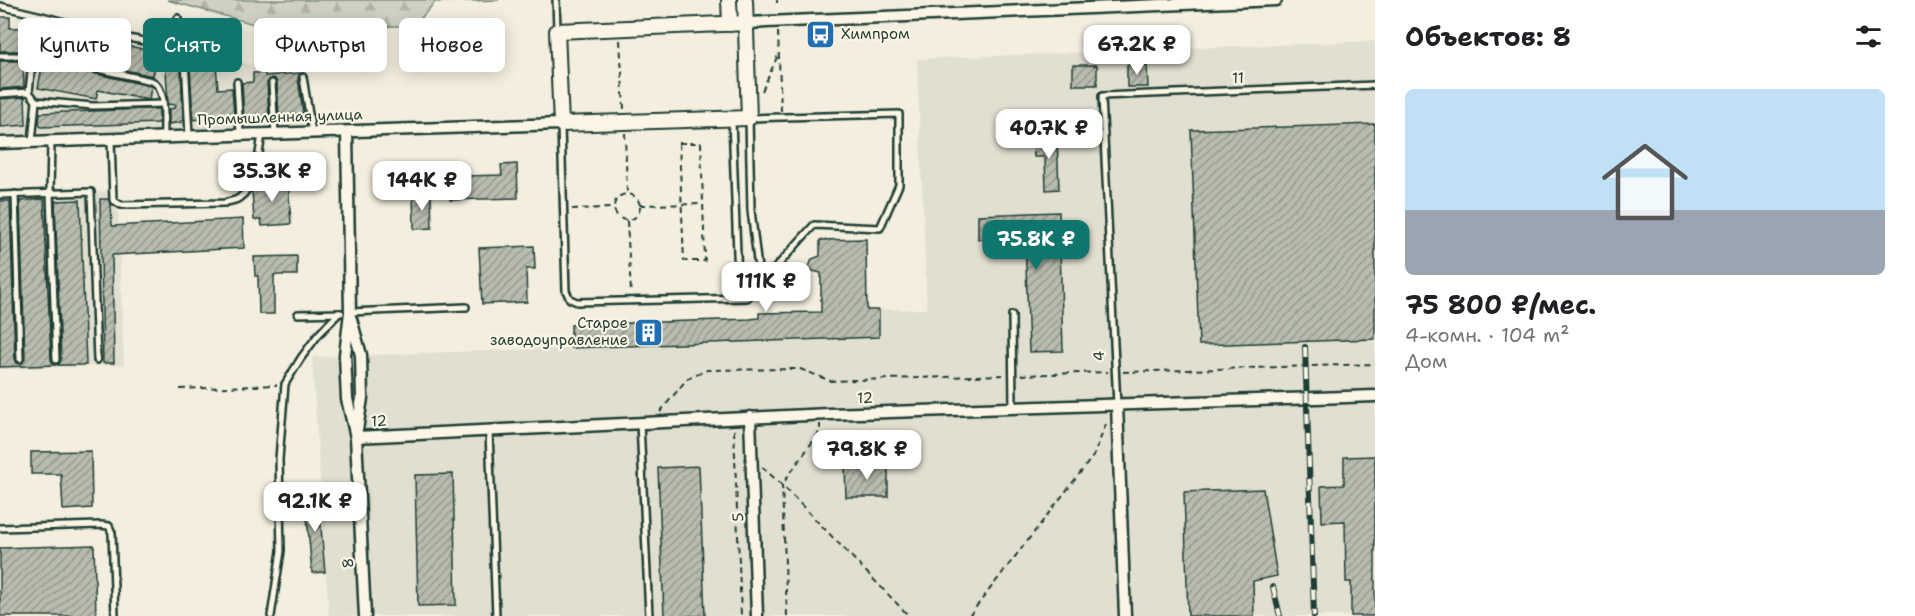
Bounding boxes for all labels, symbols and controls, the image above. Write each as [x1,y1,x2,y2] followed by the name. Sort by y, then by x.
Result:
[18,18,131,72] chip: Купить
[143,18,242,72] chip: Снять
[254,18,387,72] chip: Фильтры
[399,18,505,72] chip: Новое
[804,18,836,50] bus stop icon: Химпром
[1405,19,1571,54] text: Объектов: 8
[1852,20,1885,53] icon: filters
[841,24,910,44] place label: Химпром
[1082,25,1192,76] pin: 67.2K ₽
[1097,31,1177,57] text: 67.2K ₽
[1232,68,1244,88] street label: 11
[197,104,364,130] street label: Промышленная улица
[994,109,1104,160] pin: 40.7K ₽
[1010,115,1088,141] text: 40.7K ₽
[1591,128,1699,236] icon: home
[217,152,327,203] pin: 35.3K ₽
[232,158,312,184] text: 35.3K ₽
[373,161,471,212] pin: 144K ₽
[386,167,458,193] text: 144K ₽
[981,220,1091,271] pin: 75.8K ₽
[996,226,1076,252] text: 75.8K ₽
[717,262,815,313] pin: 111K ₽
[736,268,796,294] text: 111K ₽
[1405,287,1596,322] text: 75 800 ₽/мес.
[490,313,628,350] place label: Старое заводоуправление
[633,316,665,348] building icon: Старое заводоуправление
[1405,322,1569,348] text: 4-комн. · 104 m²
[1405,348,1447,374] text: Дом
[1089,350,1109,362] street label: 4
[857,388,873,408] street label: 12
[370,411,388,431] street label: 12
[812,430,922,481] pin: 79.8K ₽
[826,436,908,462] text: 79.8K ₽
[260,482,370,533] pin: 92.1K ₽
[278,488,352,514] text: 92.1K ₽
[728,512,748,522] street label: 5
[338,557,358,569] street label: 8

